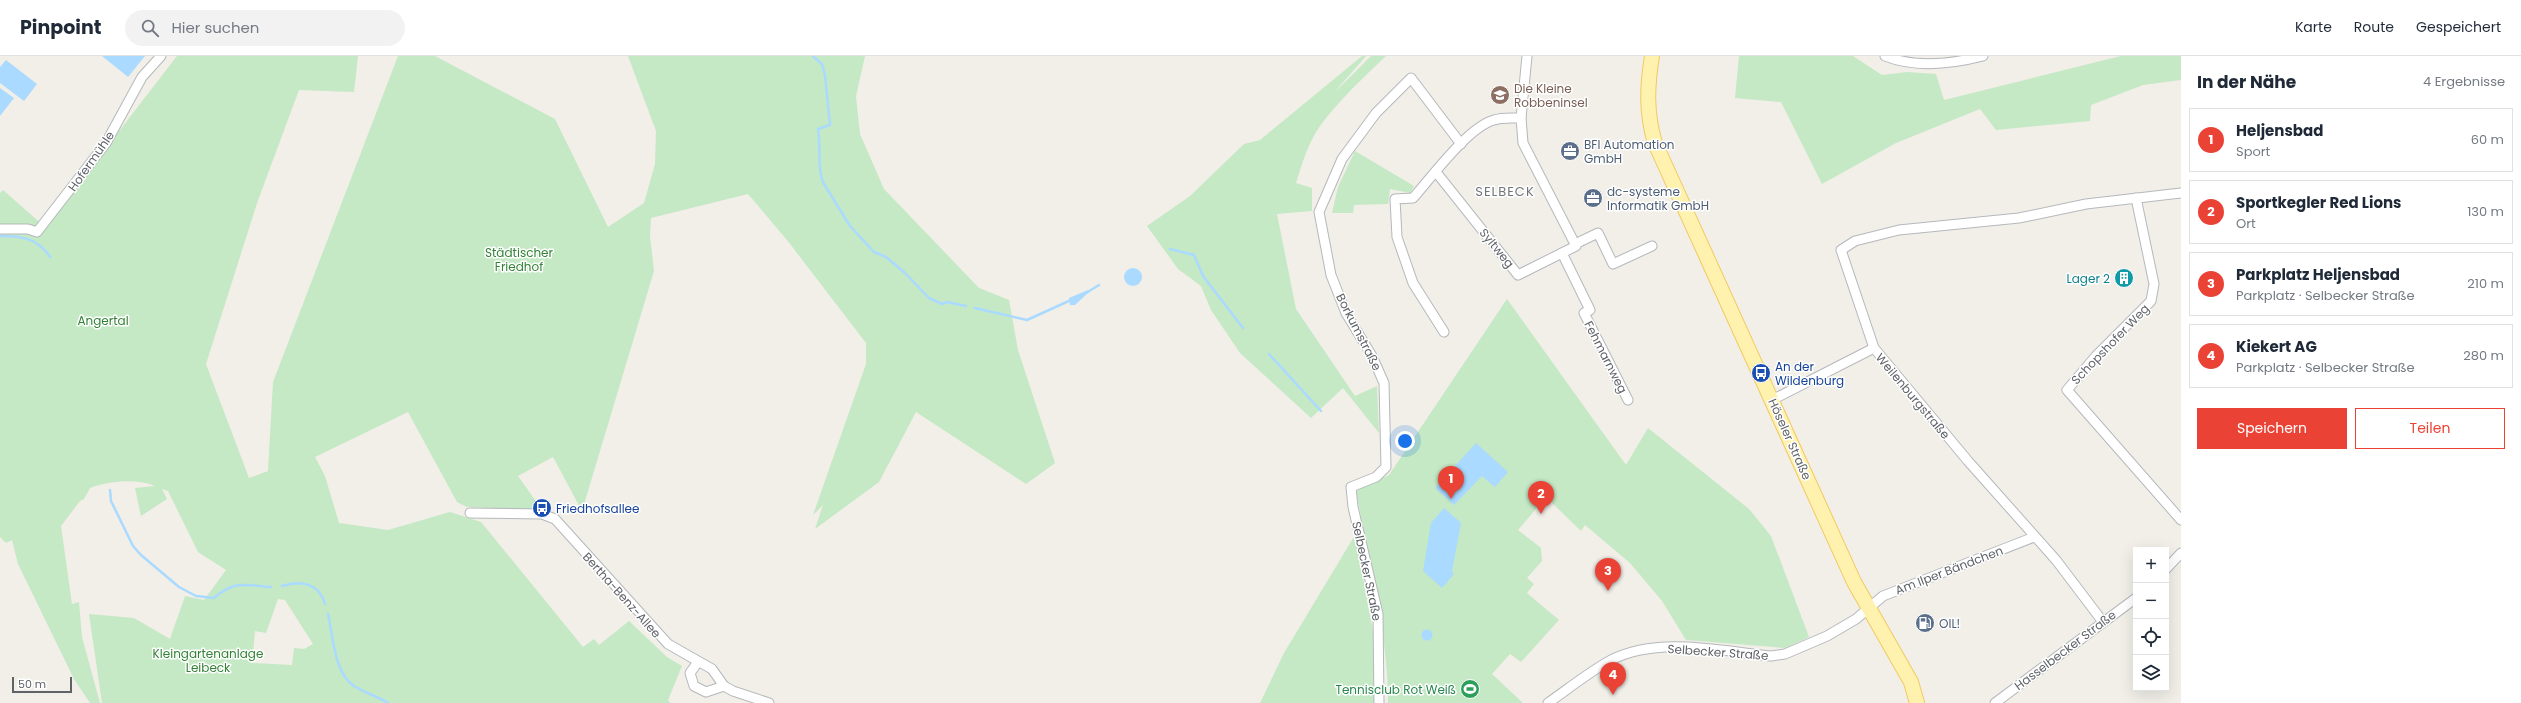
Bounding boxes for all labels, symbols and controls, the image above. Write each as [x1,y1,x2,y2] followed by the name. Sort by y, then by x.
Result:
[125,10,405,46] search box
[20,14,101,41] text: Pinpoint
[139,17,161,39] icon: search
[171,17,259,38] text: Hier suchen
[2295,17,2332,37] text: Karte
[2354,17,2394,37] text: Route
[2416,17,2501,37] text: Gespeichert
[2197,70,2296,94] text: In der Nähe
[2423,72,2505,91] text: 4 Ergebnisse
[1514,80,1588,111] place label: Die Kleine Robbeninsel
[1489,84,1511,106] school or university icon: Die Kleine Robbeninsel
[2236,120,2323,141] text: Heljensbad
[64,127,118,195] street label: Hofermühle
[2209,130,2213,149] text: 1
[2471,130,2504,149] text: 60 m
[1584,136,1675,167] place label: BFI Automation GmbH
[1559,140,1581,162] office icon: BFI Automation GmbH
[2236,142,2270,161] text: Sport
[1475,182,1535,201] district label: SELBECK
[1607,183,1709,214] place label: dc-systeme Informatik GmbH
[1582,187,1604,209] office icon: dc-systeme Informatik GmbH
[2236,192,2401,213] text: Sportkegler Red Lions
[2207,202,2215,221] text: 2
[2467,202,2504,221] text: 130 m
[2236,214,2256,233] text: Ort
[1476,225,1518,271] street label: Syltweg
[485,244,554,275] park label: Städtischer Friedhof
[2236,264,2400,285] text: Parkplatz Heljensbad
[2113,267,2135,289] building icon: Lager 2
[2067,270,2110,287] place label: Lager 2
[2207,274,2215,293] text: 3
[2467,274,2504,293] text: 210 m
[2236,286,2415,305] text: Parkplatz · Selbecker Straße
[1332,290,1386,374] street label: Borkumstraße
[2067,300,2153,388] street label: Schopshofer Weg
[77,312,129,329] park label: Angertal
[1580,318,1632,396] street label: Fehmarnweg
[2236,336,2317,357] text: Kiekert AG
[2207,346,2215,365] text: 4
[2463,346,2504,365] text: 280 m
[1872,349,1954,443] street label: Weilenburgstraße
[1775,358,1844,389] place label: An der Wildenburg
[2236,358,2415,377] text: Parkplatz · Selbecker Straße
[1750,362,1772,384] bus stop icon: An der Wildenburg
[1764,396,1816,482] street label: Höseler Straße
[2197,408,2347,449] button: Speichern
[2355,408,2505,449] button: Teilen
[1395,431,1415,451] your location
[1438,466,1464,499] pin: 1
[1528,481,1554,514] pin: 2
[531,497,553,519] bus stop icon: Friedhofsallee
[556,500,640,517] place label: Friedhofsallee
[1348,520,1386,622] street label: Selbecker Straße
[1893,542,2005,598] street label: Am Ilper Bändchen
[2133,547,2169,691] map controls
[2133,547,2169,583] button: +
[579,549,665,641] street label: Bertha-Benz-Allee
[1595,558,1621,591] pin: 3
[2133,583,2169,619] button: −
[2011,606,2119,694] street label: Hasselbecker Straße
[1914,612,1936,634] fuel station icon: OIL!
[1939,615,1960,632] place label: OIL!
[2133,619,2169,655] button: locate
[1667,640,1769,664] street label: Selbecker Straße
[153,645,263,676] park label: Kleingartenanlage Leibeck
[2133,655,2169,691] button: layers
[1600,662,1626,695] pin: 4
[12,675,72,694] scale bar
[18,676,46,692] text: 50 m
[1459,678,1481,700] sports icon: Tennisclub Rot Weiß
[1335,681,1456,698] place label: Tennisclub Rot Weiß

